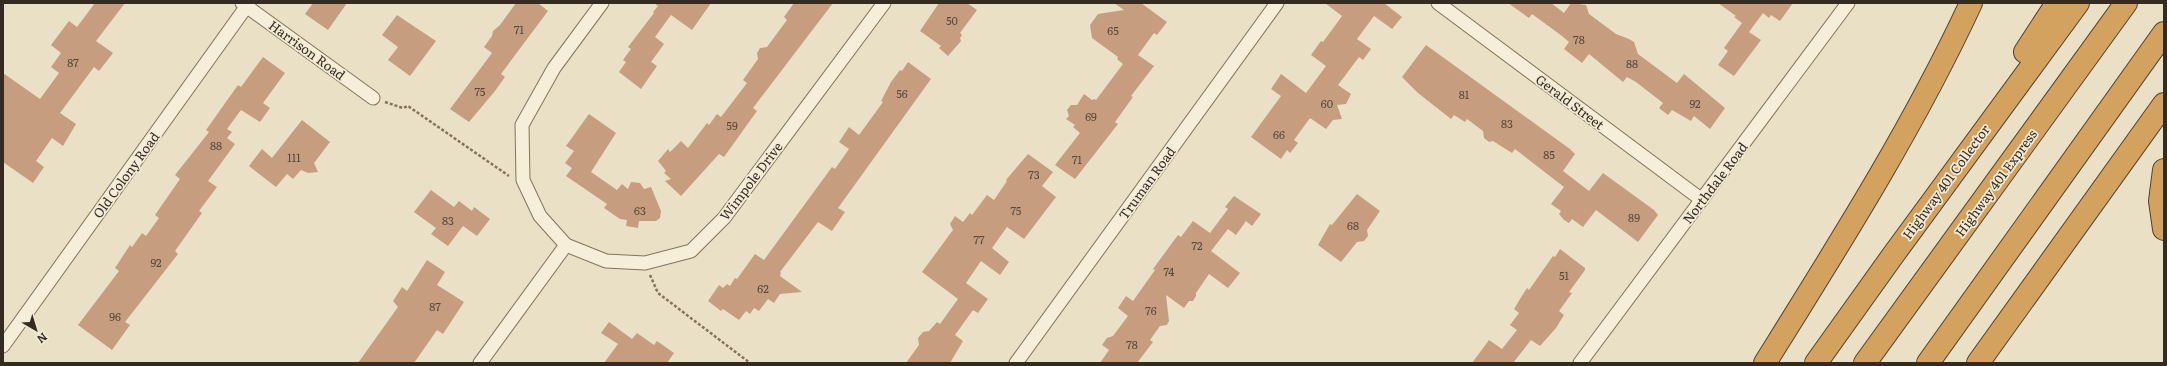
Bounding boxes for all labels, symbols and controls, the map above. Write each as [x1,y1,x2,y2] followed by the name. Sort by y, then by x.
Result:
[946,12,958,28] house number: 50
[265,15,350,84] street label: Harrison Road
[514,21,525,37] house number: 71
[1107,22,1119,38] house number: 65
[1573,31,1585,47] house number: 78
[67,54,79,70] house number: 87
[1626,55,1638,71] house number: 88
[1532,69,1609,134] street label: Gerald Street
[475,83,486,99] house number: 75
[896,85,908,101] house number: 56
[1459,86,1470,102] house number: 81
[1321,95,1333,111] house number: 60
[1689,95,1701,111] house number: 92
[1085,108,1097,124] house number: 69
[1501,115,1513,131] house number: 83
[726,117,738,133] house number: 59
[1897,120,1994,243] street label: Highway 401 Collector
[1950,125,2041,240] street label: Highway 401 Express
[1273,126,1285,142] house number: 66
[88,128,163,222] street label: Old Colony Road
[210,137,222,153] house number: 88
[715,137,787,224] street label: Wimpole Drive
[1678,138,1752,227] street label: Northdale Road
[1114,142,1180,223] street label: Truman Road
[1543,146,1555,162] house number: 85
[287,149,301,165] house number: 111
[1072,151,1083,167] house number: 71
[1028,166,1040,182] house number: 73
[634,202,646,218] house number: 63
[1011,202,1022,218] house number: 75
[1628,209,1640,225] house number: 89
[442,212,454,228] house number: 83
[1347,217,1359,233] house number: 68
[973,231,985,247] house number: 77
[1191,237,1203,253] house number: 72
[150,254,162,270] house number: 92
[1164,263,1174,279] house number: 74
[1559,267,1570,283] house number: 51
[757,280,769,296] house number: 62
[429,298,441,314] house number: 87
[1145,302,1157,318] house number: 76
[109,308,121,324] house number: 96
[16,310,56,350] north arrow
[34,330,51,348] text: N
[1126,336,1138,352] house number: 78

